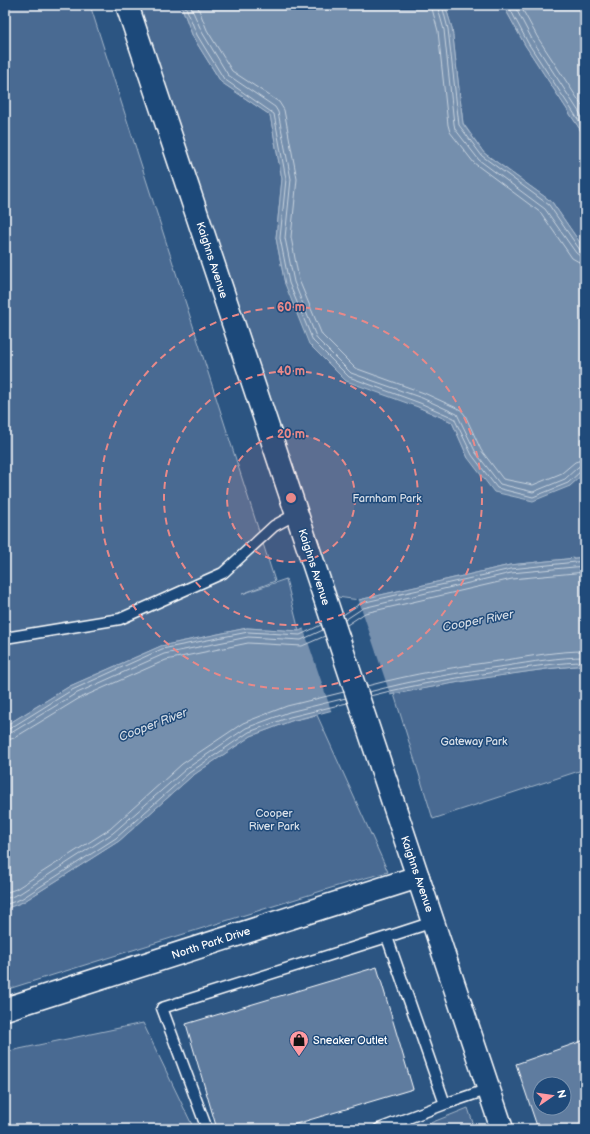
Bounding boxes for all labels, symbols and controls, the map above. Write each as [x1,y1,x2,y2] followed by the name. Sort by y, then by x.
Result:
[193,220,231,300] street label: Kaighns Avenue
[277,300,305,315] text: 60 m
[277,364,305,379] text: 40 m
[277,427,305,442] text: 20 m
[284,491,298,505] centre of rings
[352,492,422,505] park label: Farnham Park
[295,527,333,607] street label: Kaighns Avenue
[441,606,516,635] water label: Cooper River
[117,705,191,745] water label: Cooper River
[441,735,508,748] park label: Gateway Park
[249,807,300,833] park label: Cooper River Park
[398,834,436,914] street label: Kaighns Avenue
[170,924,252,962] street label: North Park Drive
[288,1029,310,1057] shop icon: Sneaker Outlet
[313,1034,388,1047] place label: Sneaker Outlet
[532,1076,572,1116] north arrow
[554,1088,569,1099] text: N

